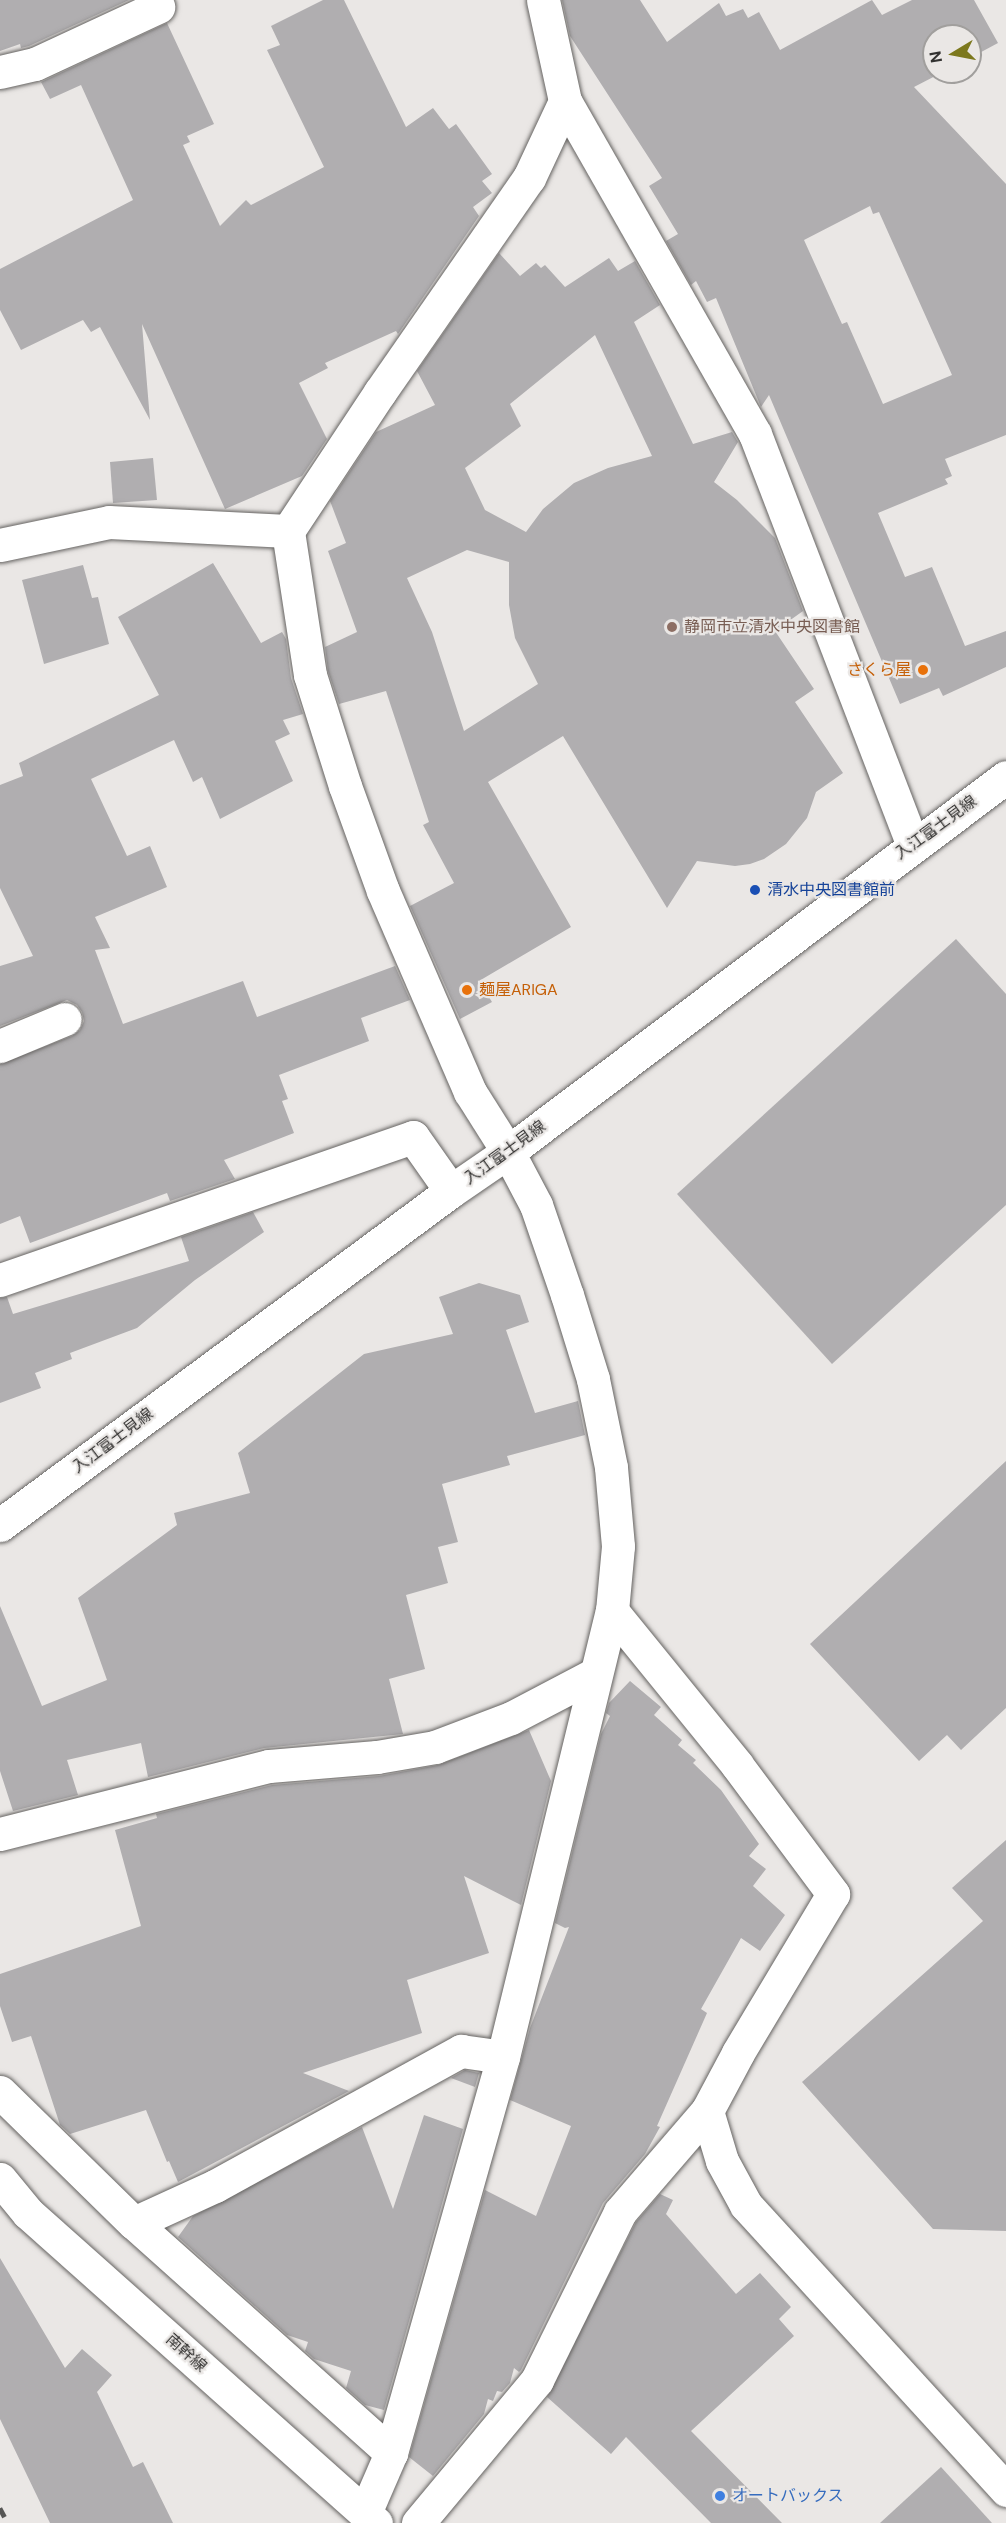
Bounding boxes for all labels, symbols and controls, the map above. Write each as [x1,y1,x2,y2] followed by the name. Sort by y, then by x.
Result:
[922,24,982,84] north arrow
[924,49,947,64] text: N
[684,617,860,637] place label: 静岡市立清水中央図書館
[665,620,679,634] marker: 静岡市立清水中央図書館
[847,660,911,680] place label: さくら屋
[916,663,930,677] marker: さくら屋
[892,792,980,864] street label: 入江富士見線
[767,880,895,900] place label: 清水中央図書館前
[748,883,762,897] marker: 清水中央図書館前
[479,980,558,1000] place label: 麺屋ARIGA
[460,983,474,997] marker: 麺屋ARIGA
[461,1117,549,1189] street label: 入江富士見線
[69,1404,157,1478] street label: 入江富士見線
[162,2330,210,2376] street label: 南幹線
[732,2486,844,2506] place label: オートバックス
[713,2489,727,2503] marker: オートバックス

